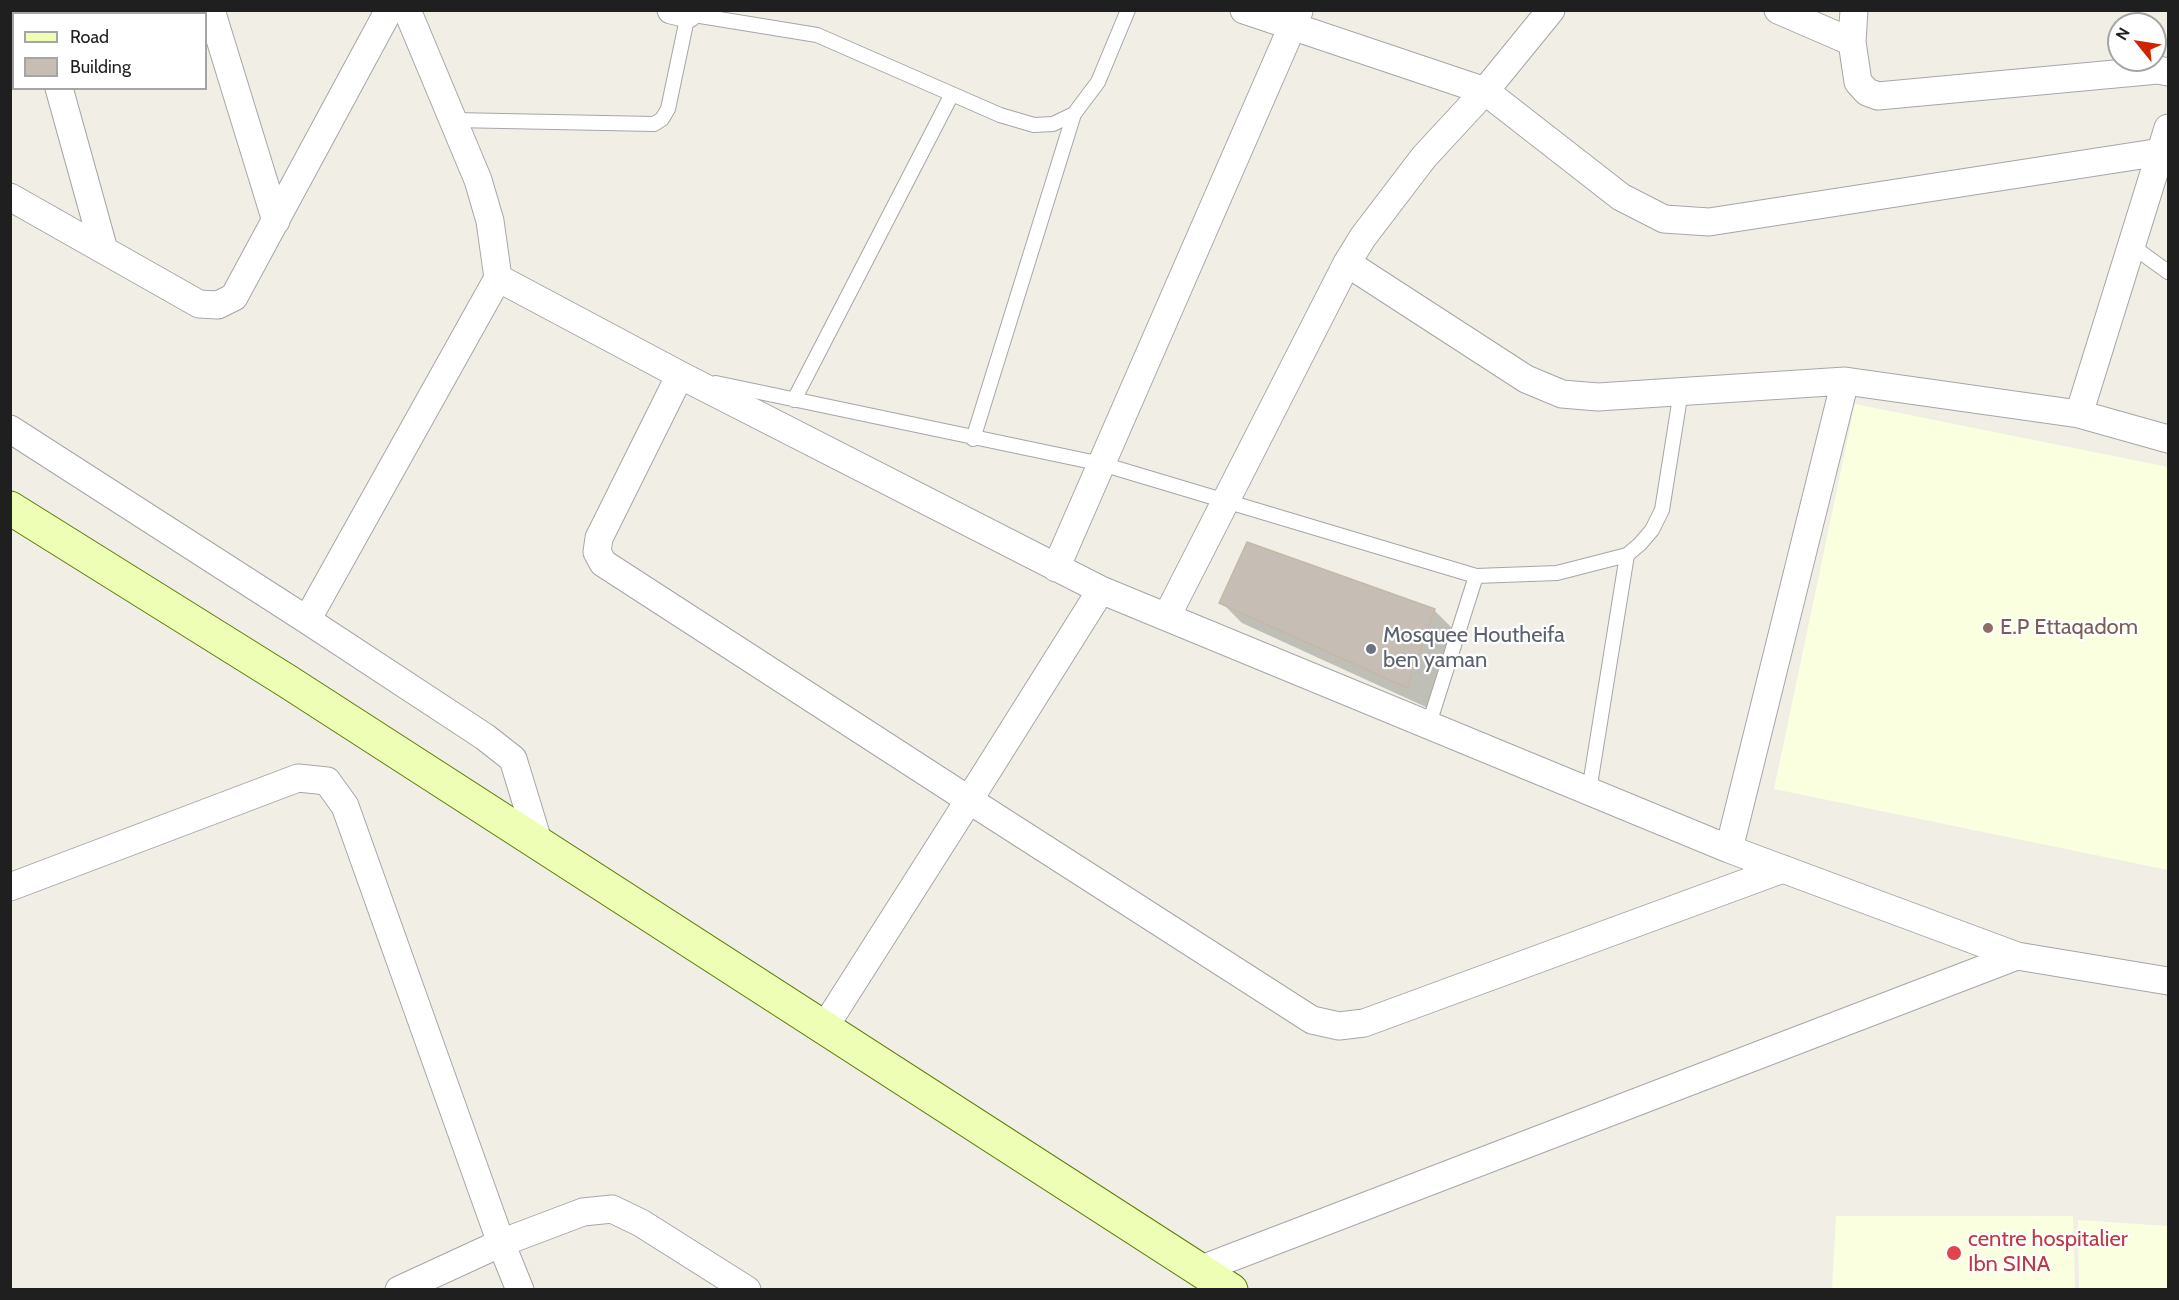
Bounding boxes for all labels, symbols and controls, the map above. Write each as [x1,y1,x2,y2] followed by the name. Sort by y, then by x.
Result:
[12,12,207,90] legend
[2107,12,2167,72] north arrow
[2112,24,2134,43] text: N
[70,26,109,48] text: Road
[70,56,131,78] text: Building
[2000,615,2138,641] place label: E.P Ettaqadom
[1981,621,1995,635] marker: E.P Ettaqadom
[1383,623,1565,674] place label: Mosquee Houtheifa ben yaman
[1364,642,1378,656] marker: Mosquee Houtheifa ben yaman
[1968,1227,2128,1278] place label: centre hospitalier Ibn SINA
[1945,1244,1963,1262] marker: centre hospitalier Ibn SINA

